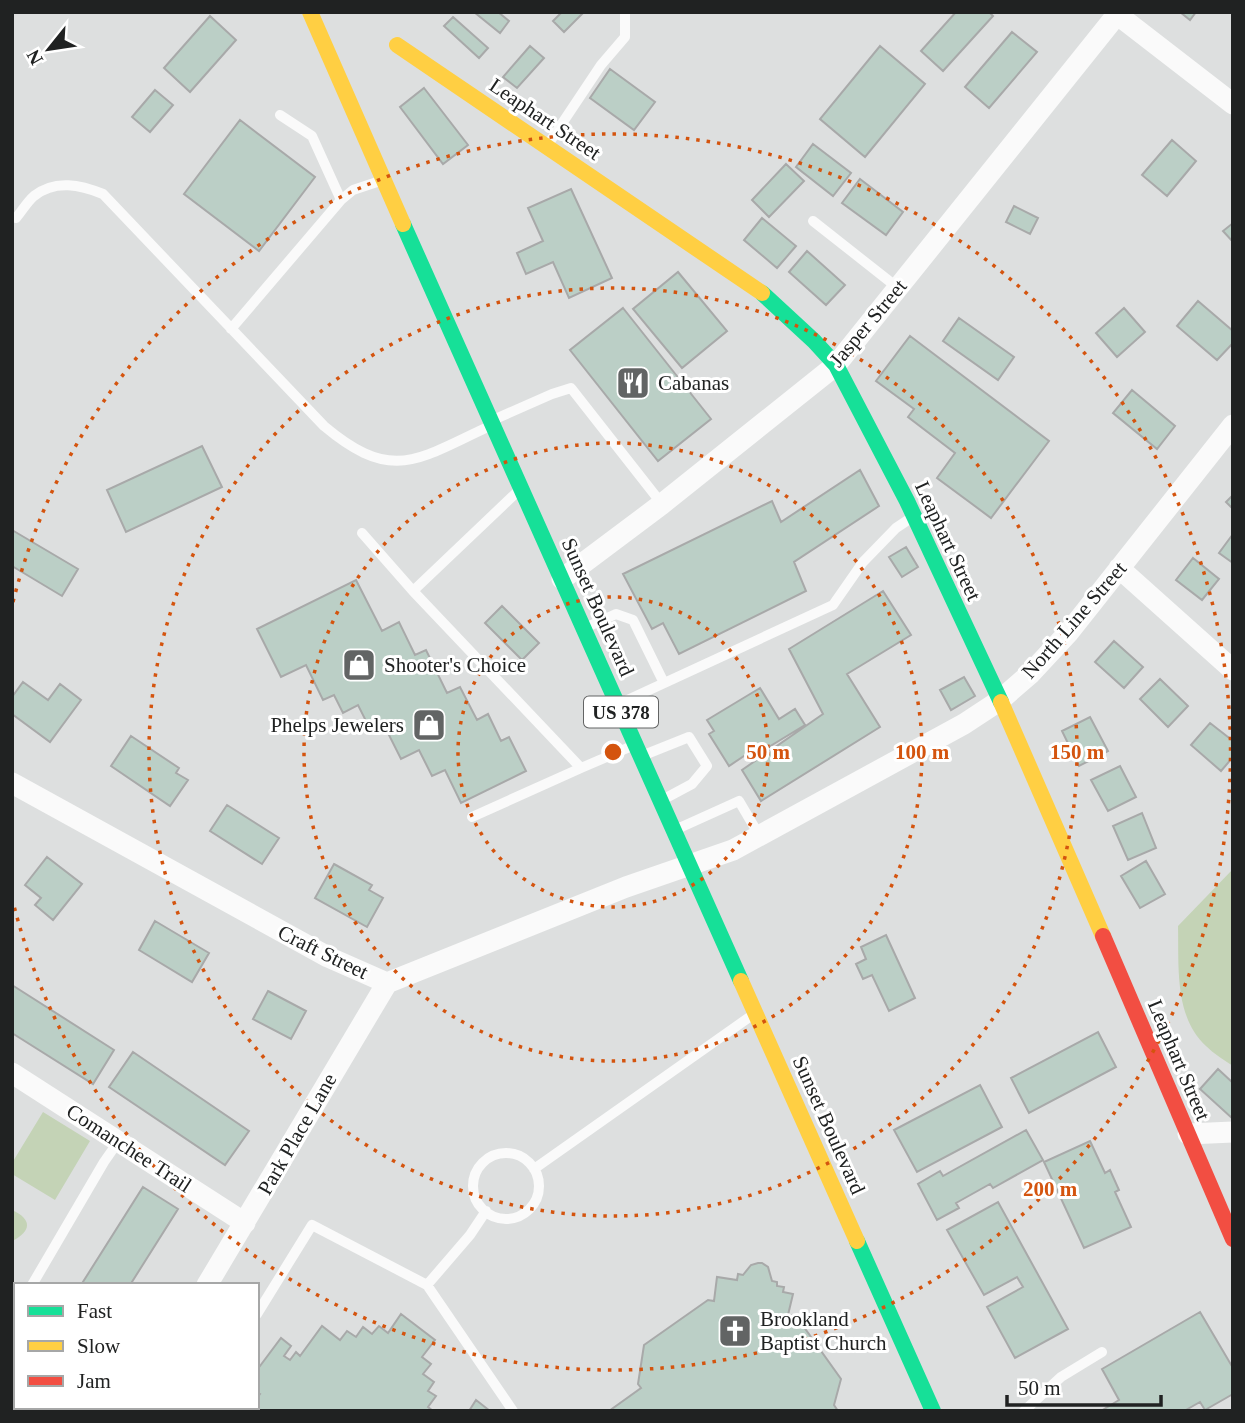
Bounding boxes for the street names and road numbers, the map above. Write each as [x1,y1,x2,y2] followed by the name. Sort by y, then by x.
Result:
[485,73,605,165] street label: Leaphart Street
[825,274,912,372] street label: Jasper Street
[910,478,986,605] street label: Leaphart Street
[557,534,639,680] street label: Sunset Boulevard
[1017,557,1131,683] street label: North Line Street
[584,696,658,727] road number: US 378
[274,920,372,984] street label: Craft Street
[1143,996,1215,1124] street label: Leaphart Street
[788,1052,870,1198] street label: Sunset Boulevard
[252,1069,342,1199] street label: Park Place Lane
[62,1099,196,1197] street label: Comanchee Trail

